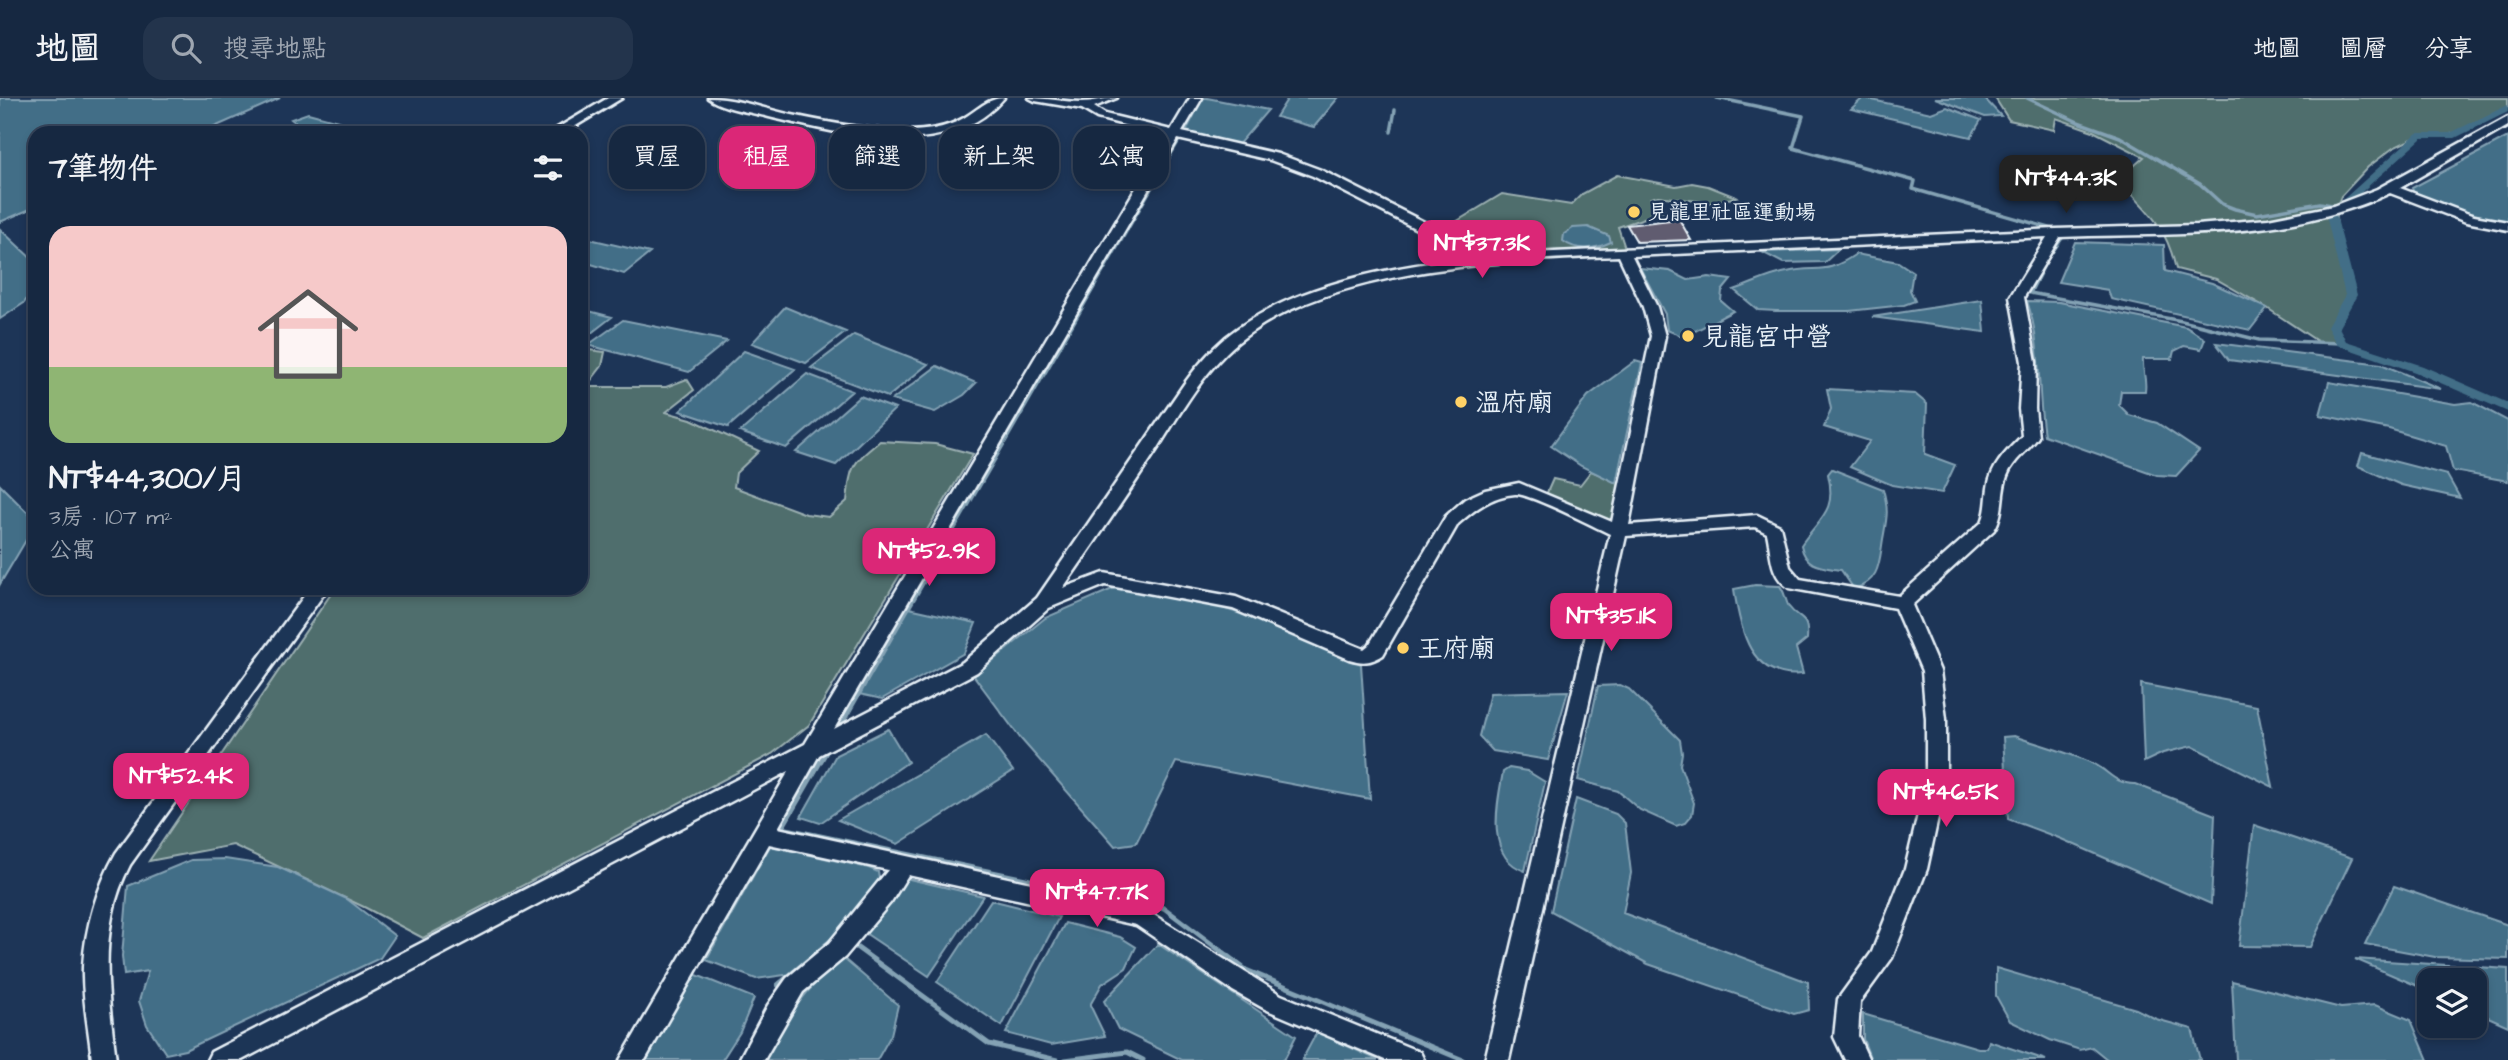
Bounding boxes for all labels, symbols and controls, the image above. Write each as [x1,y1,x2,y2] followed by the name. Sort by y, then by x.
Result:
[143,17,633,80] search box
[35,26,101,72] text: 地圖
[167,29,205,67] icon: search
[223,31,327,67] text: 搜尋地點
[2253,32,2301,66] text: 地圖
[2339,32,2387,66] text: 圖層
[2425,32,2473,66] text: 分享
[609,126,705,189] chip: 買屋
[719,126,815,189] chip: 租屋
[829,126,925,189] chip: 篩選
[939,126,1059,189] chip: 新上架
[1073,126,1169,189] chip: 公寓
[49,148,157,190] text: 7筆物件
[529,149,567,187] icon: filters
[1994,156,2138,215] pin: NT$44.3K
[2015,162,2117,194] text: NT$44.3K
[1648,198,1816,227] place label: 見龍里社區運動場
[1626,204,1642,220] marker: 見龍里社區運動場
[1410,220,1554,280] pin: NT$37.3K
[1434,227,1530,259] text: NT$37.3K
[245,271,371,397] icon: home
[1702,319,1832,355] place label: 見龍宮中營
[1680,328,1696,344] marker: 見龍宮中營
[1475,385,1553,421] place label: 溫府廟
[1453,394,1469,410] marker: 溫府廟
[49,458,246,500] text: NT$44,300/月
[49,501,173,533] text: 3房 · 107 m²
[857,528,1001,588] pin: NT$52.9K
[49,534,95,566] text: 公寓
[878,535,980,567] text: NT$52.9K
[1539,594,1683,653] pin: NT$35.1K
[1566,600,1656,632] text: NT$35.1K
[1417,631,1495,667] place label: 王府廟
[1395,640,1411,656] marker: 王府廟
[109,754,253,813] pin: NT$52.4K
[129,760,233,792] text: NT$52.4K
[1874,770,2018,829] pin: NT$46.5K
[1893,776,1999,808] text: NT$46.5K
[1025,870,1169,929] pin: NT$47.7K
[1046,876,1148,908] text: NT$47.7K
[2417,968,2487,1038] map controls
[2417,968,2487,1038] button: layers

